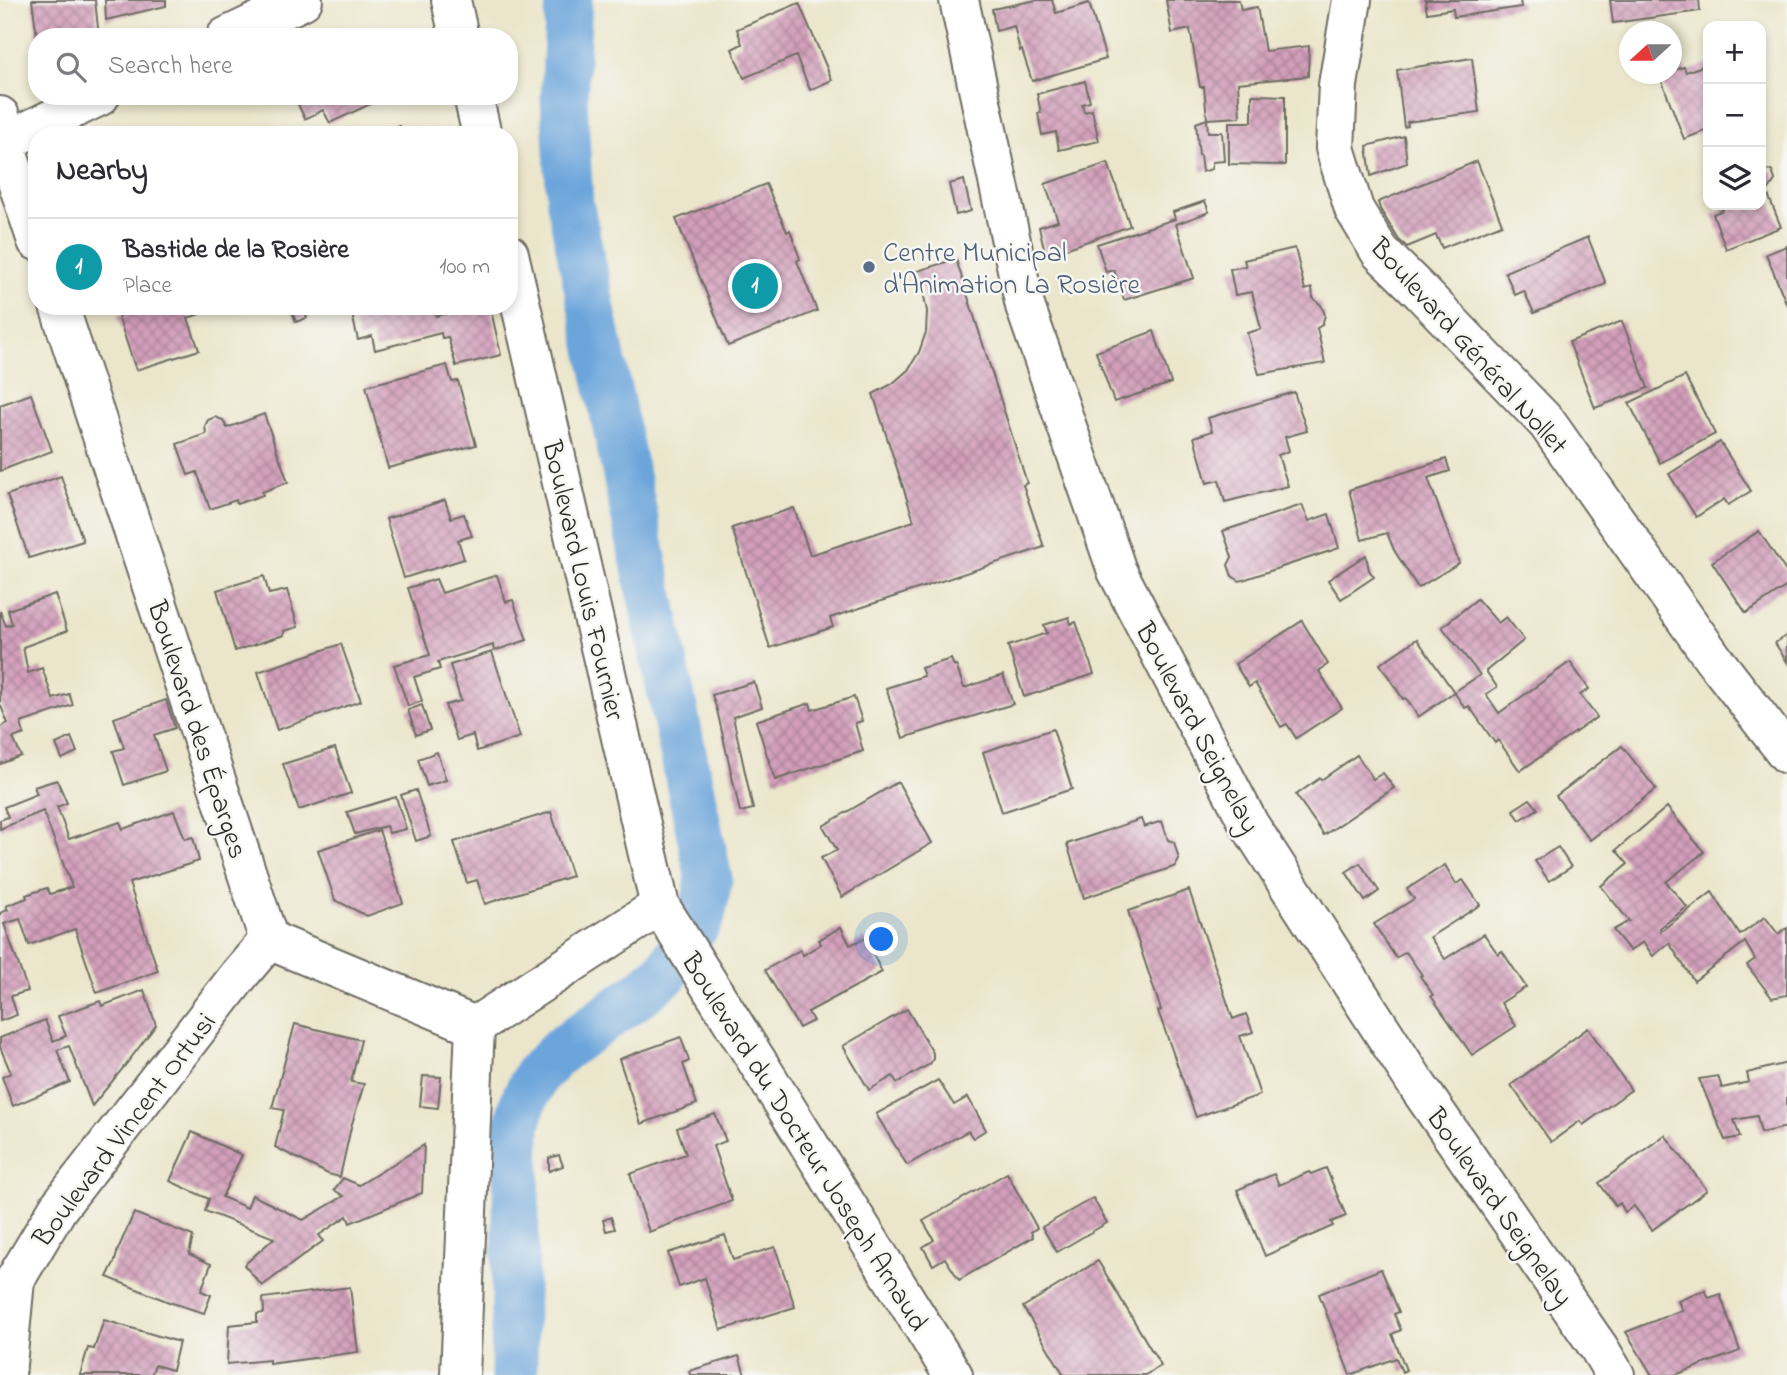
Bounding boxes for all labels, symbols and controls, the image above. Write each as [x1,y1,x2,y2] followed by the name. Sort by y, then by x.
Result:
[1619,21,1682,84] north arrow
[1703,21,1766,210] map controls
[1703,21,1766,84] button: +
[28,28,518,105] search box
[52,48,90,86] icon: search
[108,48,233,86] text: Search here
[1703,84,1766,147] button: −
[1703,147,1766,210] button: layers
[56,150,148,194] text: Nearby
[1358,229,1576,465] street label: Boulevard Général Nollet
[123,232,349,270] text: Bastide de la Rosière
[883,234,1140,307] place label: Centre Municipal d'Animation La Rosière
[75,251,83,284] text: 1
[439,251,490,284] text: 100 m
[861,259,877,275] marker: Centre Municipal d'Animation La Rosière
[732,260,778,312] pin: 1
[123,270,172,303] text: Place
[529,436,634,725] street label: Boulevard Louis Fournier
[134,595,257,864] street label: Boulevard des Éparges
[1122,615,1269,842] street label: Boulevard Seignelay
[864,922,898,956] your location
[669,945,937,1340] street label: Boulevard du Docteur Joseph Arnaud
[23,1005,228,1258] street label: Boulevard Vincent Ortusi
[1414,1100,1582,1316] street label: Boulevard Seignelay

